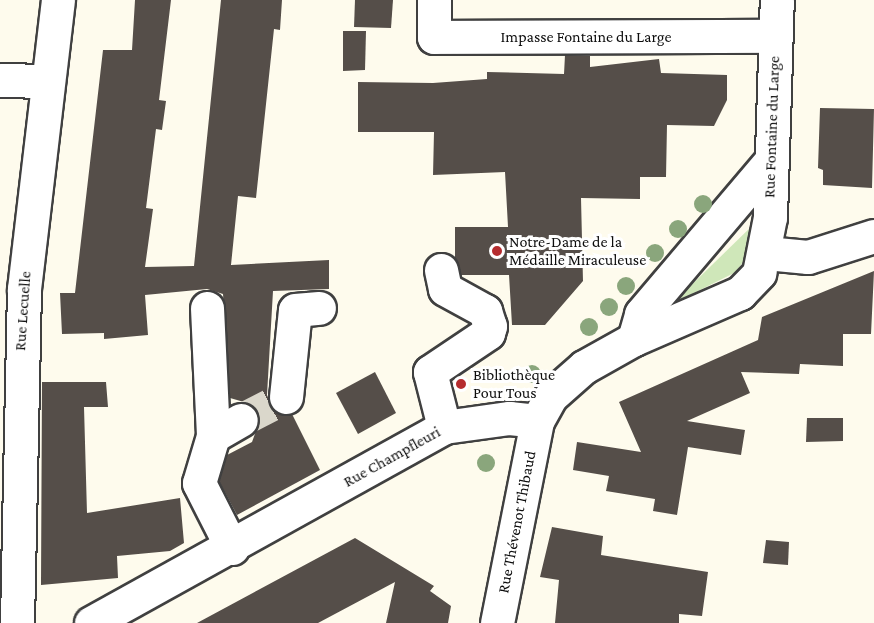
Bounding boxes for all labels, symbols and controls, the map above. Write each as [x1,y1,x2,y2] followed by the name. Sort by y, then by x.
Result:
[501,27,671,47] street label: Impasse Fontaine du Large
[760,56,784,198] street label: Rue Fontaine du Large
[509,232,646,270] place label: Notre-Dame de la Médaille Miraculeuse
[490,244,504,258] marker: Notre-Dame de la Médaille Miraculeuse
[11,271,35,351] street label: Rue Lecuelle
[473,365,555,403] place label: Bibliothèque Pour Tous
[454,377,468,391] marker: Bibliothèque Pour Tous
[340,422,444,492] street label: Rue Champfleuri
[494,449,540,595] street label: Rue Thévenot Thibaud

